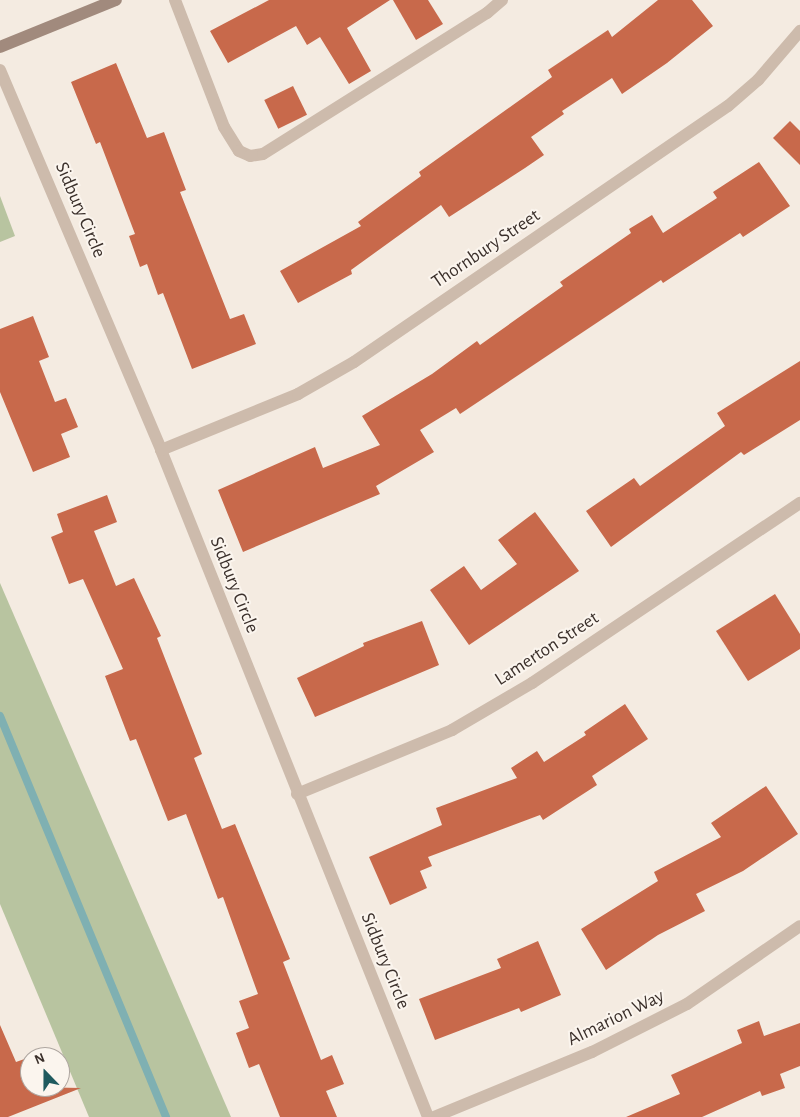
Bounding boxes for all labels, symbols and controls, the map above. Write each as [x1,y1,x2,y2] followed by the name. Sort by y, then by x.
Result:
[50,159,110,261] street label: Sidbury Circle
[428,204,544,294] street label: Thornbury Street
[204,534,264,636] street label: Sidbury Circle
[491,607,603,691] street label: Lamerton Street
[355,910,415,1012] street label: Sidbury Circle
[564,985,668,1051] street label: Almarion Way
[20,1047,70,1097] north arrow
[33,1051,47,1067] text: N

